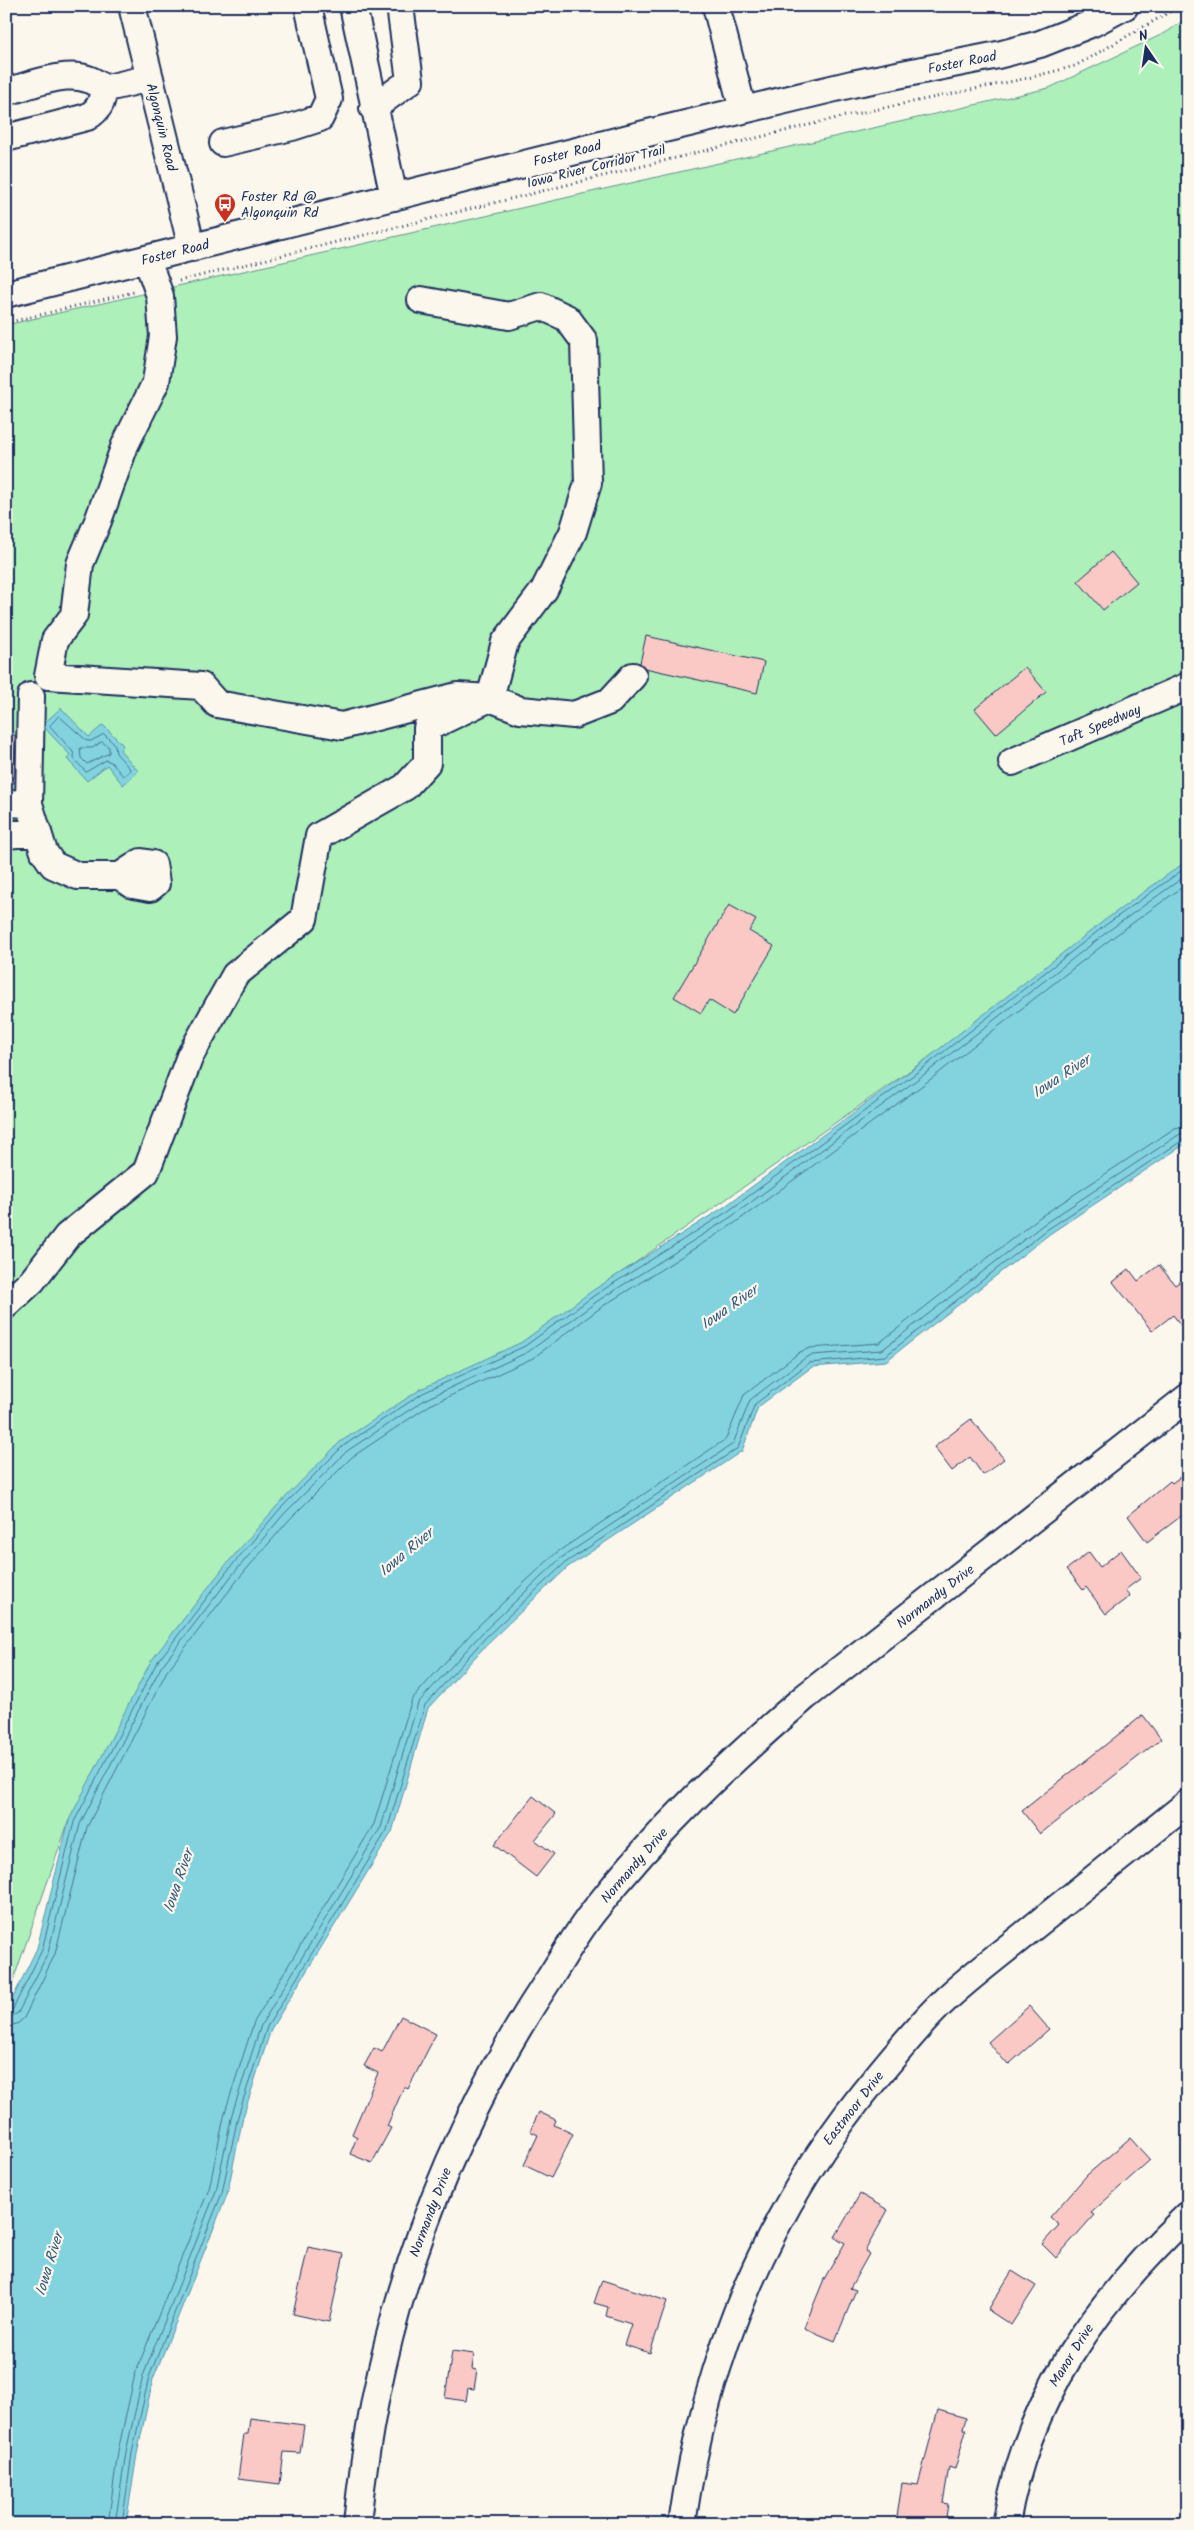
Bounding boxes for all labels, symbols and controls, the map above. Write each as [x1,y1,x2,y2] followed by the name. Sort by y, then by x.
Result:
[1122,22,1172,72] north arrow
[1137,25,1150,48] text: N
[926,45,999,80] street label: Foster Road
[139,81,183,175] street label: Algonquin Road
[531,135,605,173] street label: Foster Road
[524,139,669,195] street label: Iowa River Corridor Trail
[241,186,319,224] place label: Foster Rd @ Algonquin Rd
[213,192,237,223] bus stop icon: Foster Rd @ Algonquin Rd
[139,234,213,272] street label: Foster Road
[1056,699,1145,753] street label: Taft Speedway
[1028,1047,1098,1105] water label: Iowa River
[696,1278,766,1336] water label: Iowa River
[374,1521,442,1583] water label: Iowa River
[892,1559,980,1634] street label: Normandy Drive
[596,1822,674,1908] street label: Normandy Drive
[157,1844,202,1916] water label: Iowa River
[818,2066,890,2151] street label: Eastmoor Drive
[404,2164,458,2260] street label: Normandy Drive
[29,2227,72,2299] water label: Iowa River
[1044,2319,1100,2391] street label: Manor Drive

